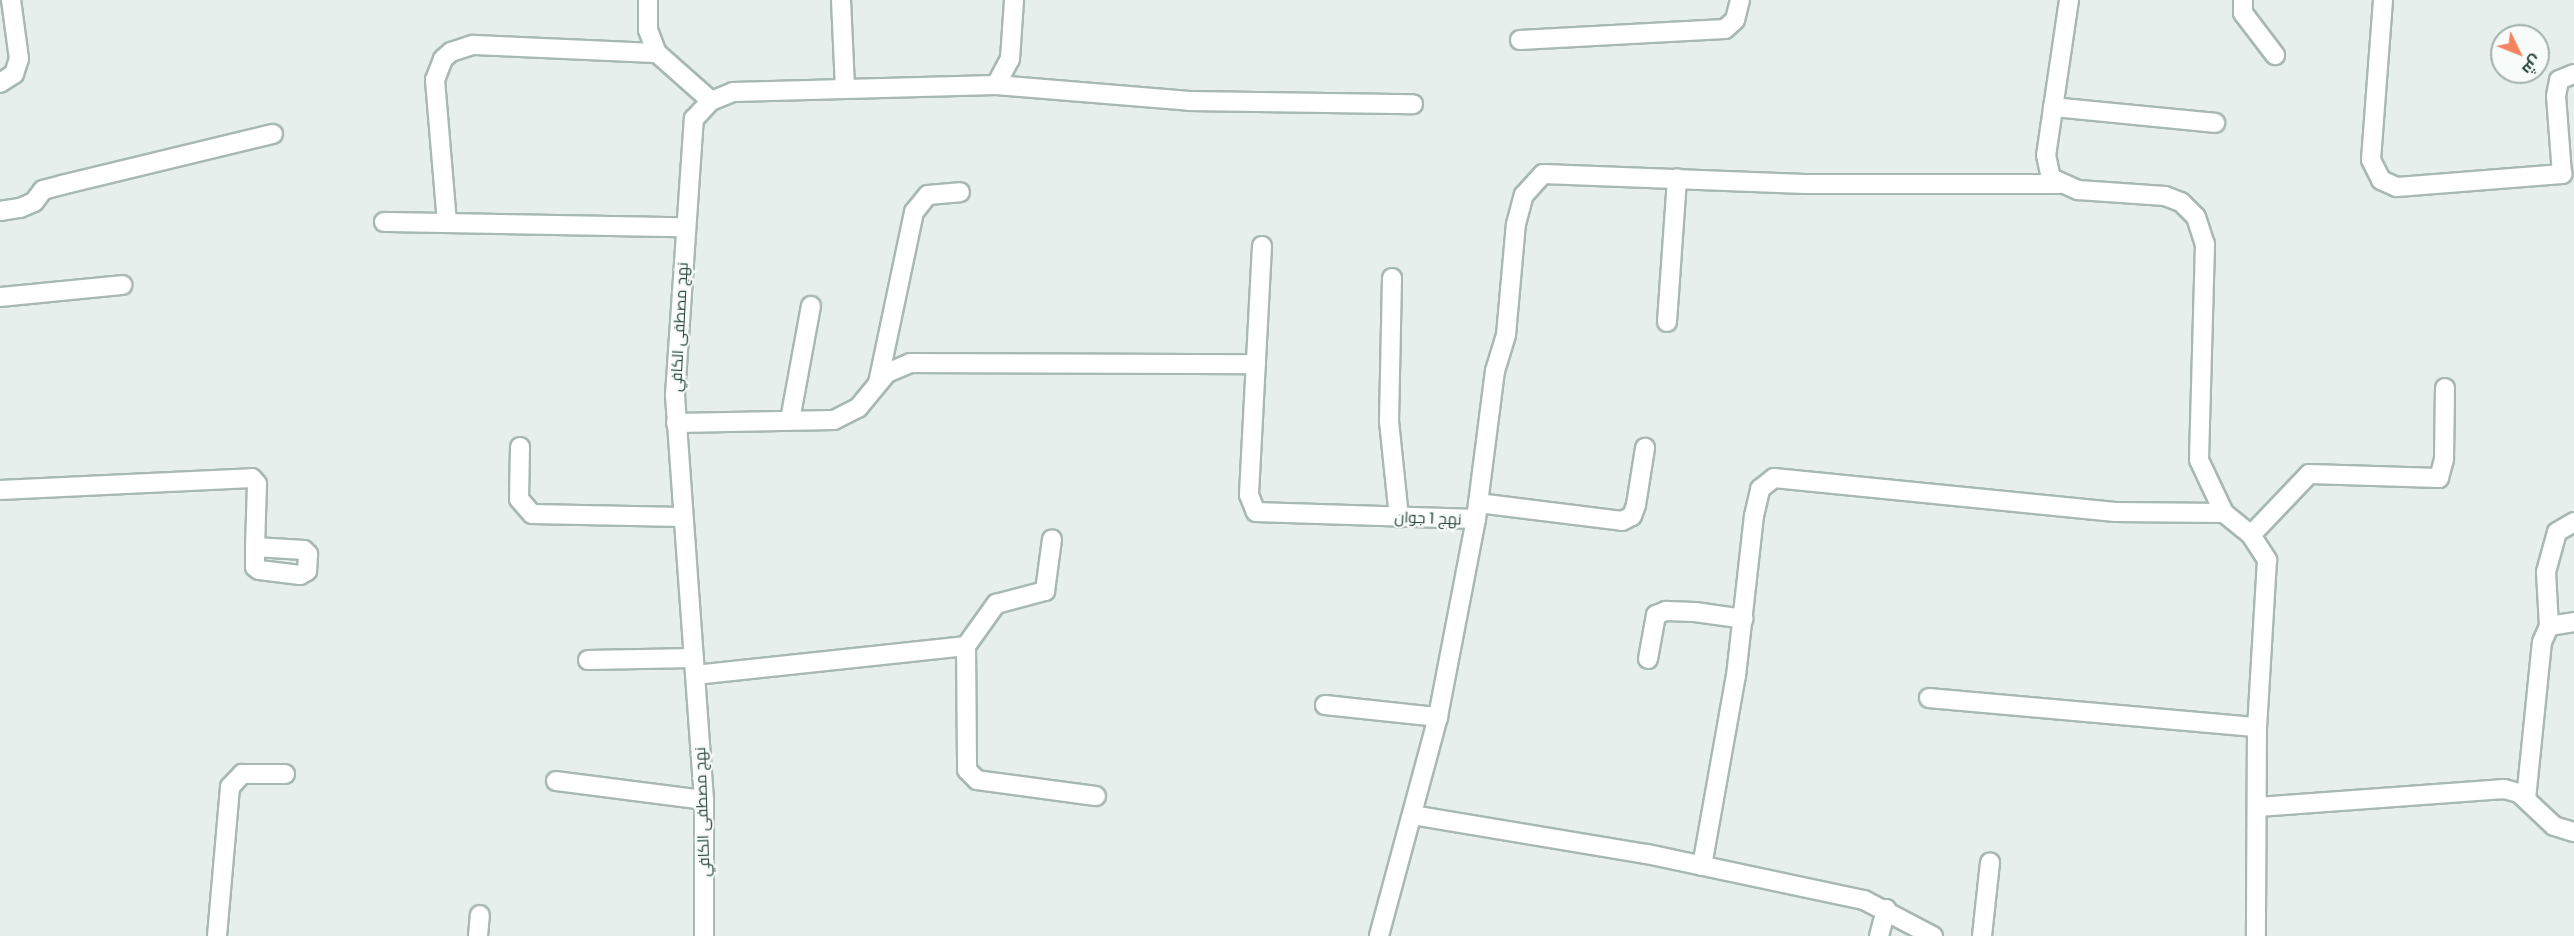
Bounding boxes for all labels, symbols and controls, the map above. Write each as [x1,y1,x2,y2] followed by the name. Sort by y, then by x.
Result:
[2490,24,2550,84] north arrow
[2517,50,2547,81] text: ش
[667,262,691,392] street label: نهج مصطفى الكافي
[1394,508,1462,528] street label: نهج 1 جوان
[691,747,713,877] street label: نهج مصطفى الكافي

